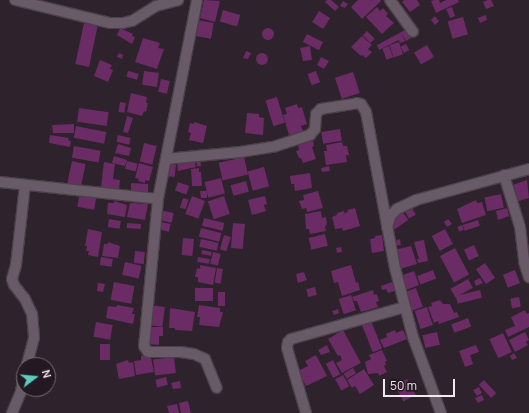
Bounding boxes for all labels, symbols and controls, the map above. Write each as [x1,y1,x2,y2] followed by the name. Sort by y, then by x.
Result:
[16,357,56,397] north arrow
[39,368,55,380] text: N
[385,371,457,397] scale bar
[390,377,417,394] text: 50 m

